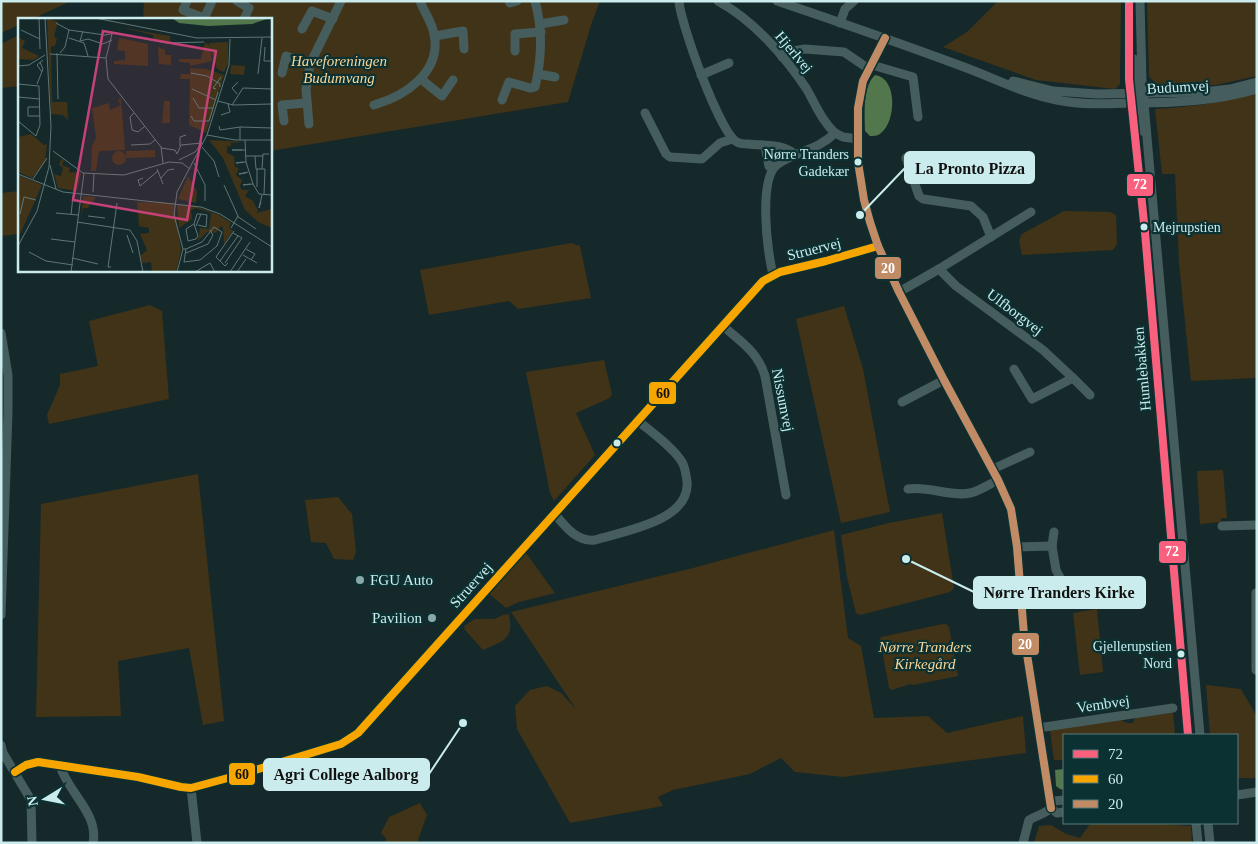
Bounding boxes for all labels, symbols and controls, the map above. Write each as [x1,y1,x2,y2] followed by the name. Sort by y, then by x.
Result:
[18,18,271,271] inset map
[772,28,816,76] street label: Hjerlvej
[290,53,387,86] park label: Haveforeningen Budumvang
[1146,77,1210,97] street label: Budumvej
[764,147,849,179] place label: Nørre Tranders Gadekær
[905,152,1034,183] callout: La Pronto Pizza
[853,157,863,167] marker: Nørre Tranders Gadekær
[915,160,1025,177] text: La Pronto Pizza
[1126,173,1154,197] line badge: 72
[1133,177,1147,192] text: 72
[1153,220,1221,235] place label: Mejrupstien
[1139,222,1149,232] marker: Mejrupstien
[785,235,843,263] street label: Struervej
[874,256,902,280] line badge: 20
[881,261,895,276] text: 20
[984,286,1046,338] street label: Ulfborgvej
[1130,326,1154,412] street label: Humlebakken
[769,367,797,433] street label: Nissumvej
[648,381,677,405] line badge: 60
[656,386,670,401] text: 60
[612,438,622,448] unlabelled marker
[1158,540,1187,564] line badge: 72
[1165,544,1179,559] text: 72
[447,559,495,611] street label: Struervej
[370,572,433,588] place label: FGU Auto
[354,574,366,586] marker: FGU Auto
[974,577,1145,608] callout: Nørre Tranders Kirke
[983,584,1135,601] text: Nørre Tranders Kirke
[372,610,422,626] place label: Pavilion
[426,612,438,624] marker: Pavilion
[1011,632,1040,656] line badge: 20
[1018,637,1032,652] text: 20
[877,639,972,672] park label: Nørre Tranders Kirkegård
[1093,639,1172,671] place label: Gjellerupstien Nord
[1176,649,1186,659] marker: Gjellerupstien Nord
[1075,692,1131,716] street label: Vembvej
[1063,734,1238,824] legend
[1108,746,1123,762] text: 72
[264,759,429,790] callout: Agri College Aalborg
[228,762,256,786] line badge: 60
[274,766,418,784] text: Agri College Aalborg
[235,767,249,782] text: 60
[1108,771,1123,787] text: 60
[20,774,70,824] north arrow
[24,795,41,807] text: N
[1108,796,1123,812] text: 20

